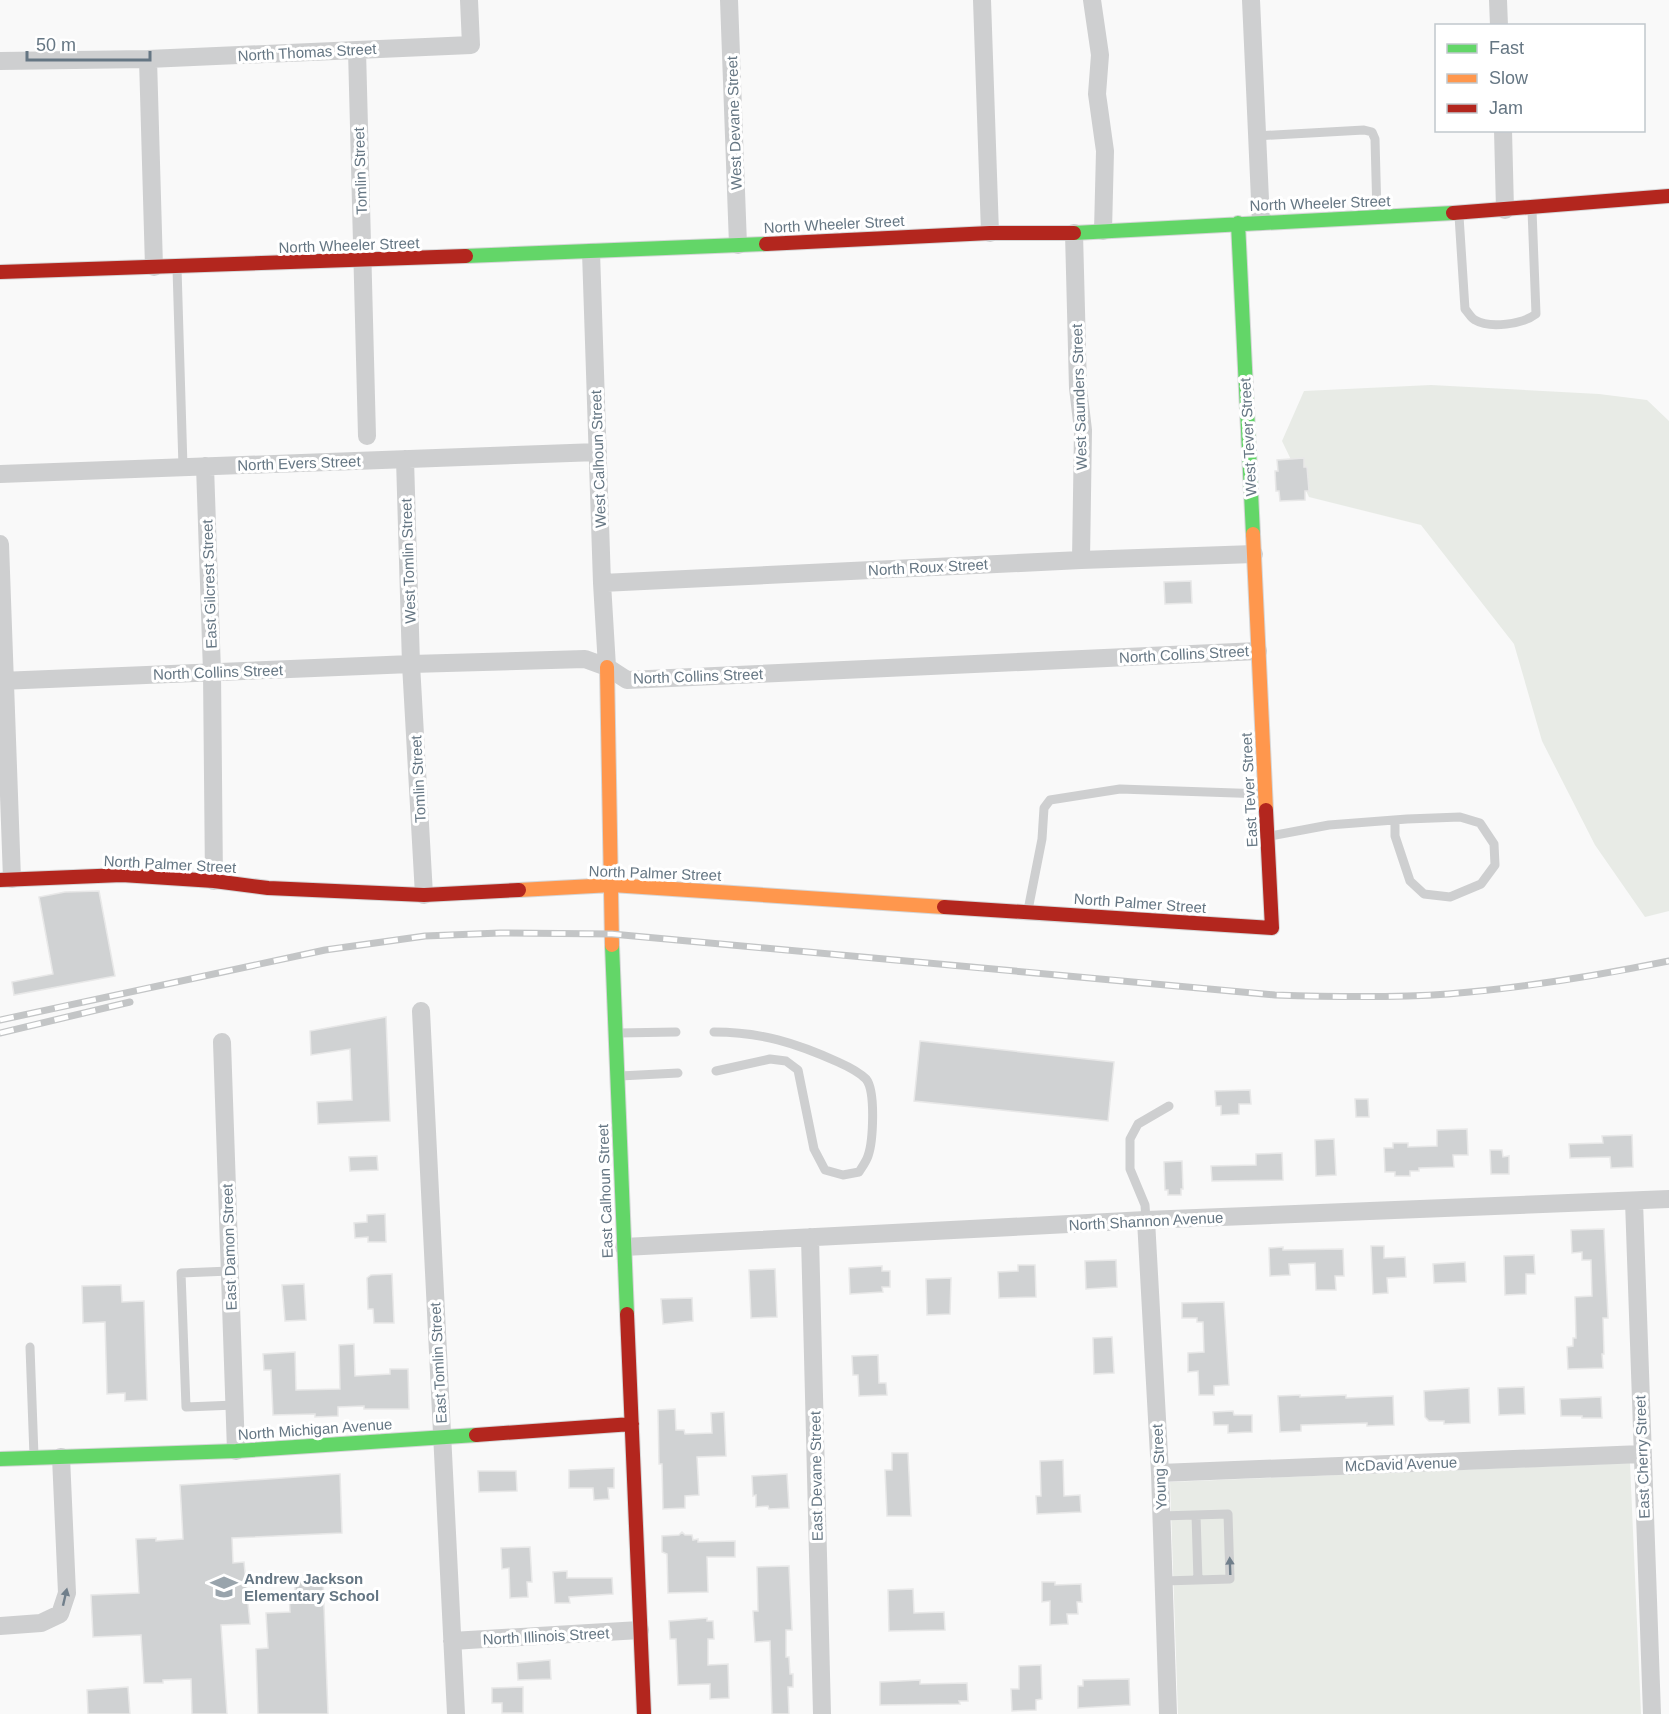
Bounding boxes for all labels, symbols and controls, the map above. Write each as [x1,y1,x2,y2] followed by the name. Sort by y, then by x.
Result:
[27,24,150,62] scale bar
[1435,24,1645,132] legend
[36,35,76,55] text: 50 m
[1489,38,1524,58] text: Fast
[237,40,378,64] street label: North Thomas Street
[723,55,745,190] street label: West Devane Street
[1489,68,1529,88] text: Slow
[1489,98,1523,118] text: Jam
[350,126,370,215] street label: Tomlin Street
[1249,192,1392,214] street label: North Wheeler Street
[763,212,906,236] street label: North Wheeler Street
[278,234,421,256] street label: North Wheeler Street
[1068,323,1090,470] street label: West Saunders Street
[1236,376,1260,497] street label: West Tever Street
[587,389,609,528] street label: West Calhoun Street
[237,452,362,474] street label: North Evers Street
[397,497,419,624] street label: West Tomlin Street
[198,518,220,649] street label: East Gilcrest Street
[868,555,989,579] street label: North Roux Street
[1119,642,1250,666] street label: North Collins Street
[153,661,284,683] street label: North Collins Street
[633,665,764,687] street label: North Collins Street
[1237,731,1260,848] street label: East Tever Street
[407,734,429,823] street label: Tomlin Street
[103,852,237,876] street label: North Palmer Street
[588,862,722,884] street label: North Palmer Street
[1073,890,1208,916] street label: North Palmer Street
[594,1123,616,1258] street label: East Calhoun Street
[218,1183,240,1311] street label: East Damon Street
[1068,1208,1224,1234] street label: North Shannon Avenue
[426,1301,450,1424] street label: East Tomlin Street
[1631,1394,1653,1519] street label: East Cherry Street
[806,1410,826,1541] street label: East Devane Street
[237,1415,393,1443] street label: North Michigan Avenue
[1148,1423,1170,1510] street label: Young Street
[1345,1454,1457,1474] street label: McDavid Avenue
[1225,1556,1234,1575] one-way arrow
[244,1570,379,1604] place label: Andrew Jackson Elementary School
[209,1572,239,1602] school or university icon: Andrew Jackson Elementary School
[60,1588,70,1606] one-way arrow
[482,1624,611,1648] street label: North Illinois Street

